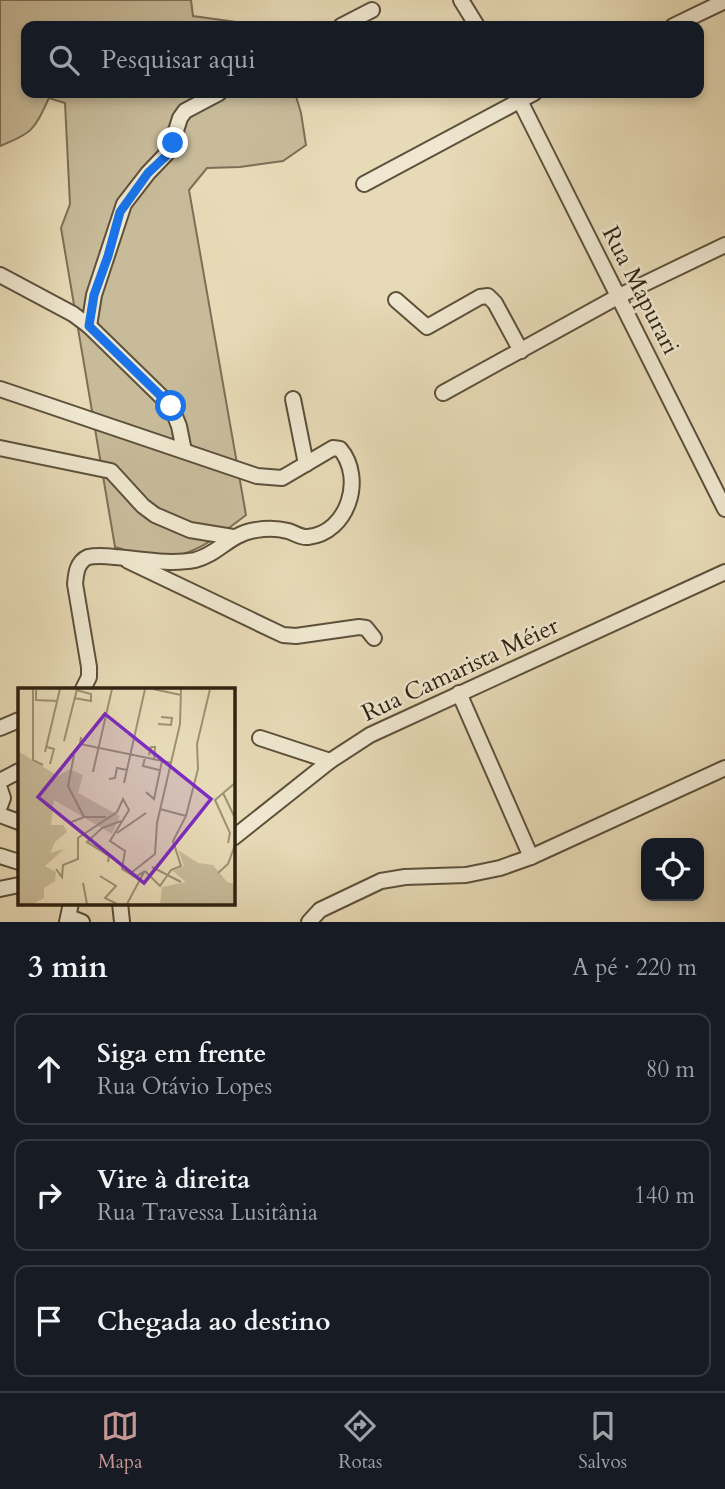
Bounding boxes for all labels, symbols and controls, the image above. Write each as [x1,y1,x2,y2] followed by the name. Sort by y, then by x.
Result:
[21,21,704,98] search box
[45,41,83,79] icon: search
[101,42,256,77] text: Pesquisar aqui
[157,127,188,158] route end
[594,220,687,360] street label: Rua Mapurari
[155,390,186,421] route start
[356,609,564,730] street label: Rua Camarista Méier
[18,688,234,904] inset map
[641,838,704,901] map controls
[641,838,704,901] button: locate
[28,947,108,988] text: 3 min
[573,952,697,983] text: A pé · 220 m
[97,1036,266,1071] text: Siga em frente
[30,1050,68,1088] icon: ahead
[646,1054,695,1085] text: 80 m
[97,1071,272,1102] text: Rua Otávio Lopes
[97,1162,250,1197] text: Vire à direita
[30,1176,68,1214] icon: right
[634,1180,695,1211] text: 140 m
[97,1197,318,1228] text: Rua Travessa Lusitânia
[30,1302,68,1340] icon: arrive
[97,1304,330,1339] text: Chegada ao destino
[98,1407,142,1475] tab: Mapa
[338,1407,382,1475] tab: Rotas
[578,1407,627,1475] tab: Salvos

